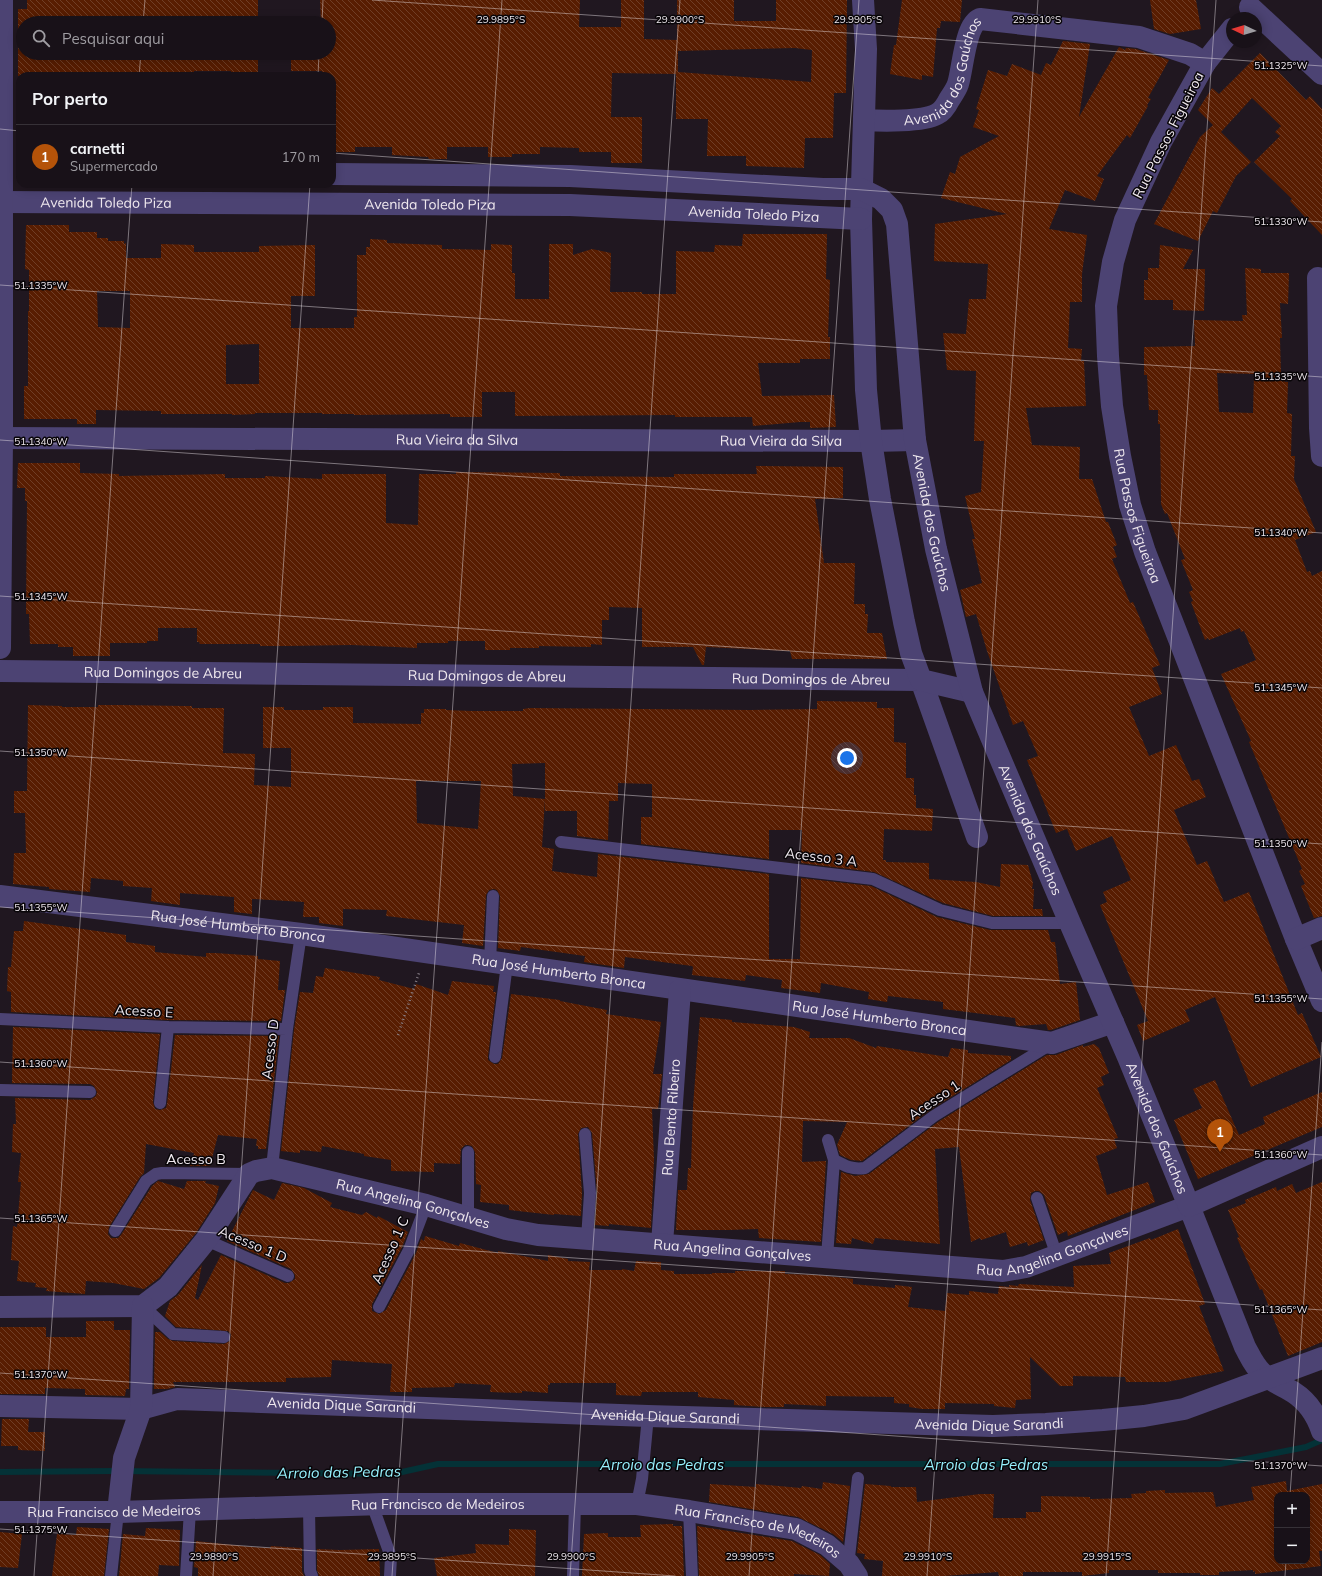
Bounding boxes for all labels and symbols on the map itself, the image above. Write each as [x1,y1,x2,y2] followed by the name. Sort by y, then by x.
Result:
[903,12,985,129] street label: Avenida dos Gaúchos
[1226,12,1262,48] north arrow
[477,13,525,26] text: 29.9895°S
[656,13,704,26] text: 29.9900°S
[834,13,882,26] text: 29.9905°S
[1013,13,1061,26] text: 29.9910°S
[1254,59,1308,72] text: 51.1325°W
[1128,69,1208,201] street label: Rua Passos Figueiroa
[40,193,172,212] street label: Avenida Toledo Piza
[364,195,496,214] street label: Avenida Toledo Piza
[688,202,820,226] street label: Avenida Toledo Piza
[1254,215,1308,228] text: 51.1330°W
[14,279,68,292] text: 51.1335°W
[1254,370,1308,383] text: 51.1335°W
[396,430,518,449] street label: Rua Vieira da Silva
[720,431,842,450] street label: Rua Vieira da Silva
[14,435,68,448] text: 51.1340°W
[1110,447,1165,586] street label: Rua Passos Figueiroa
[909,452,955,593] street label: Avenida dos Gaúchos
[1254,526,1308,539] text: 51.1340°W
[14,590,68,603] text: 51.1345°W
[84,663,242,682] street label: Rua Domingos de Abreu
[408,666,566,686] street label: Rua Domingos de Abreu
[732,669,890,689] street label: Rua Domingos de Abreu
[1254,681,1308,694] text: 51.1345°W
[14,746,68,759] text: 51.1350°W
[837,748,857,768] your location
[995,761,1066,898] street label: Avenida dos Gaúchos
[1254,837,1308,850] text: 51.1350°W
[784,844,859,870] street label: Acesso 3 A
[14,901,68,914] text: 51.1355°W
[150,906,327,946] street label: Rua José Humberto Bronca
[471,950,647,993] street label: Rua José Humberto Bronca
[1254,992,1308,1005] text: 51.1355°W
[791,996,968,1040] street label: Rua José Humberto Bronca
[114,1000,174,1022] street label: Acesso E
[257,1018,283,1080] street label: Acesso D
[14,1057,68,1070] text: 51.1360°W
[658,1058,684,1176] street label: Rua Bento Ribeiro
[1122,1059,1192,1197] street label: Avenida dos Gaúchos
[905,1076,963,1124] street label: Acesso 1
[1207,1119,1233,1152] pin: 1
[1254,1148,1308,1161] text: 51.1360°W
[166,1150,226,1168] street label: Acesso B
[334,1175,492,1233] street label: Rua Angelina Gonçalves
[14,1212,68,1225] text: 51.1365°W
[367,1214,413,1286] street label: Acesso 1 C
[976,1221,1131,1280] street label: Rua Angelina Gonçalves
[216,1222,290,1266] street label: Acesso 1 D
[653,1235,812,1265] street label: Rua Angelina Gonçalves
[1254,1303,1308,1316] text: 51.1365°W
[14,1368,68,1381] text: 51.1370°W
[267,1393,416,1417] street label: Avenida Dique Sarandi
[590,1405,740,1428] street label: Avenida Dique Sarandi
[914,1414,1064,1435] street label: Avenida Dique Sarandi
[599,1455,724,1474] water label: Arroio das Pedras
[923,1455,1048,1474] water label: Arroio das Pedras
[1254,1459,1308,1472] text: 51.1370°W
[276,1461,401,1483] water label: Arroio das Pedras
[351,1495,525,1514] street label: Rua Francisco de Medeiros
[674,1500,845,1562] street label: Rua Francisco de Medeiros
[27,1501,201,1521] street label: Rua Francisco de Medeiros
[14,1523,68,1536] text: 51.1375°W
[190,1550,238,1563] text: 29.9890°S
[368,1550,416,1563] text: 29.9895°S
[547,1550,595,1563] text: 29.9900°S
[726,1550,774,1563] text: 29.9905°S
[904,1550,952,1563] text: 29.9910°S
[1083,1550,1131,1563] text: 29.9915°S

